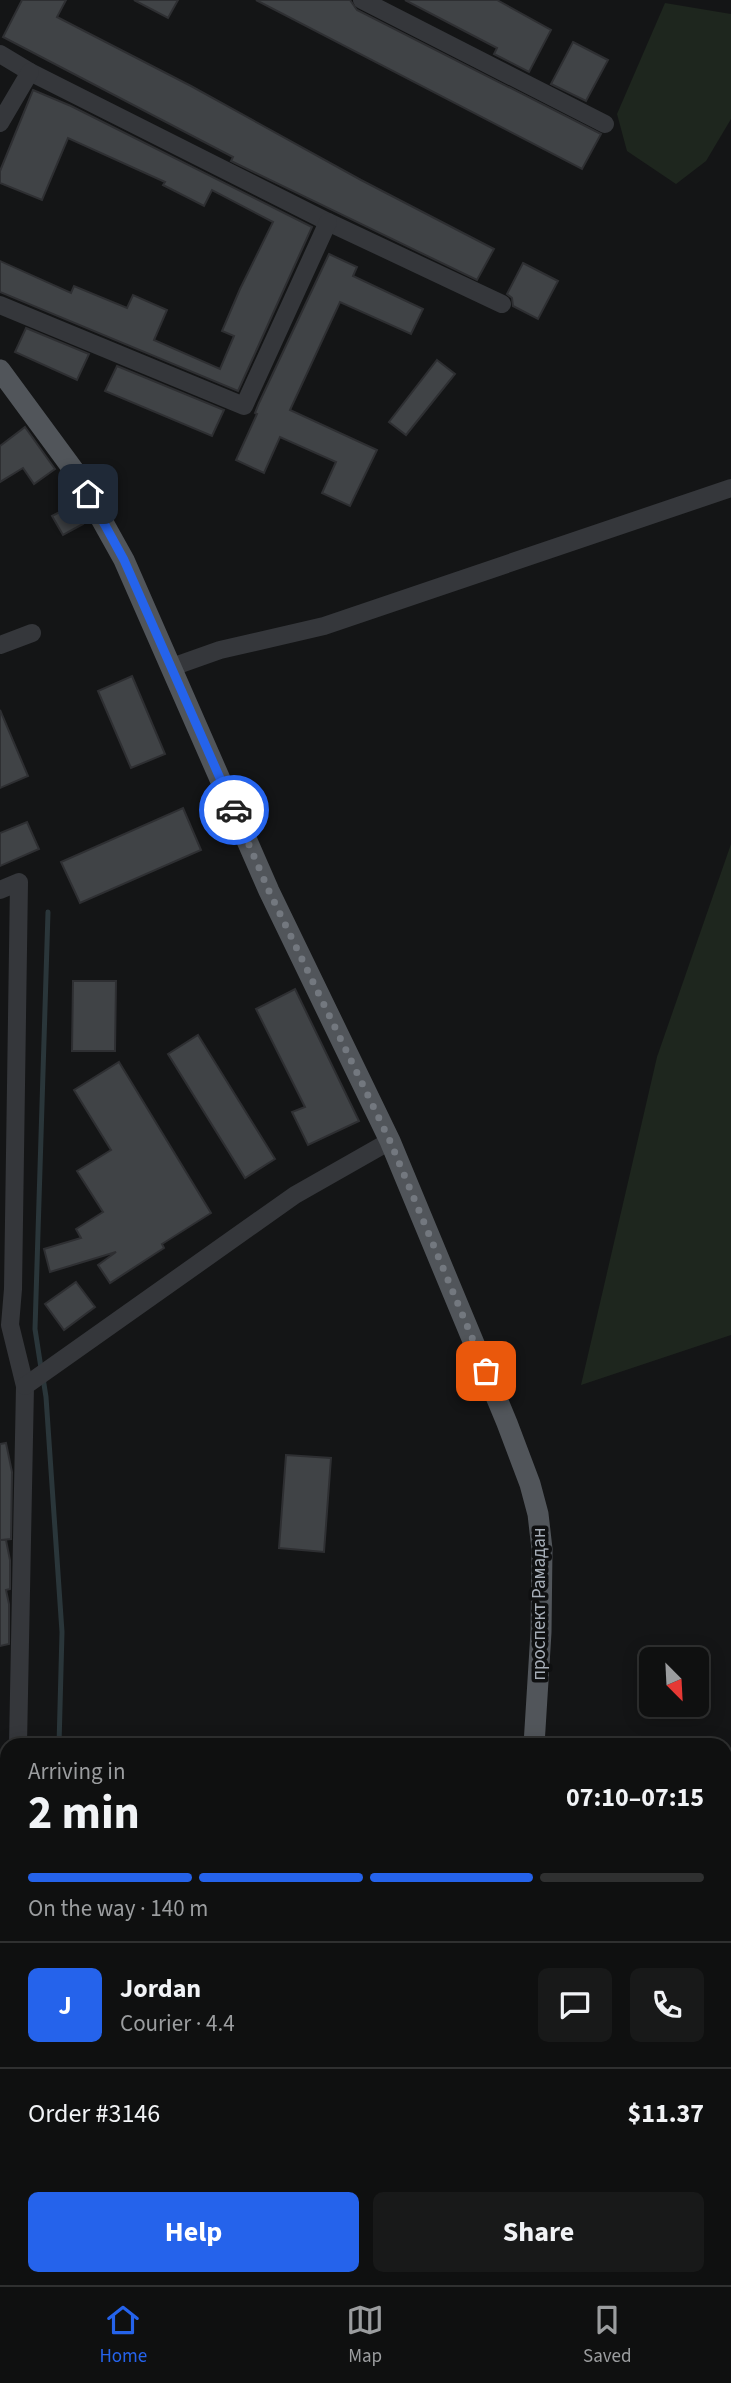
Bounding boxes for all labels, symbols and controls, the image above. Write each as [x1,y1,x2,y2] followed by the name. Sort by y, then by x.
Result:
[58,464,118,524] pin
[69,475,107,513] icon: home
[199,775,269,845] courier
[215,791,253,829] icon: car
[456,1341,516,1401] pin
[467,1352,505,1390] icon: bag
[526,1527,553,1681] street label: проспект Рамадан
[639,1647,709,1717] north arrow
[639,1647,709,1717] map controls
[28,1755,126,1788] text: Arriving in
[566,1779,704,1816] text: 07:10–07:15
[28,1781,140,1846] text: 2 min
[28,1892,208,1925] text: On the way · 140 m
[538,1968,612,2042] button: chat
[630,1968,704,2042] button: phone
[120,1970,201,2007] text: Jordan
[58,1987,72,2024] text: J
[120,2007,235,2040] text: Courier · 4.4
[28,2095,160,2132] text: Order #3146
[628,2095,704,2132] text: $11.37
[28,2192,359,2272] button: Help
[373,2192,704,2272] button: Share
[99,2301,147,2370] tab: Home
[346,2301,384,2370] tab: Map
[583,2301,632,2370] tab: Saved

